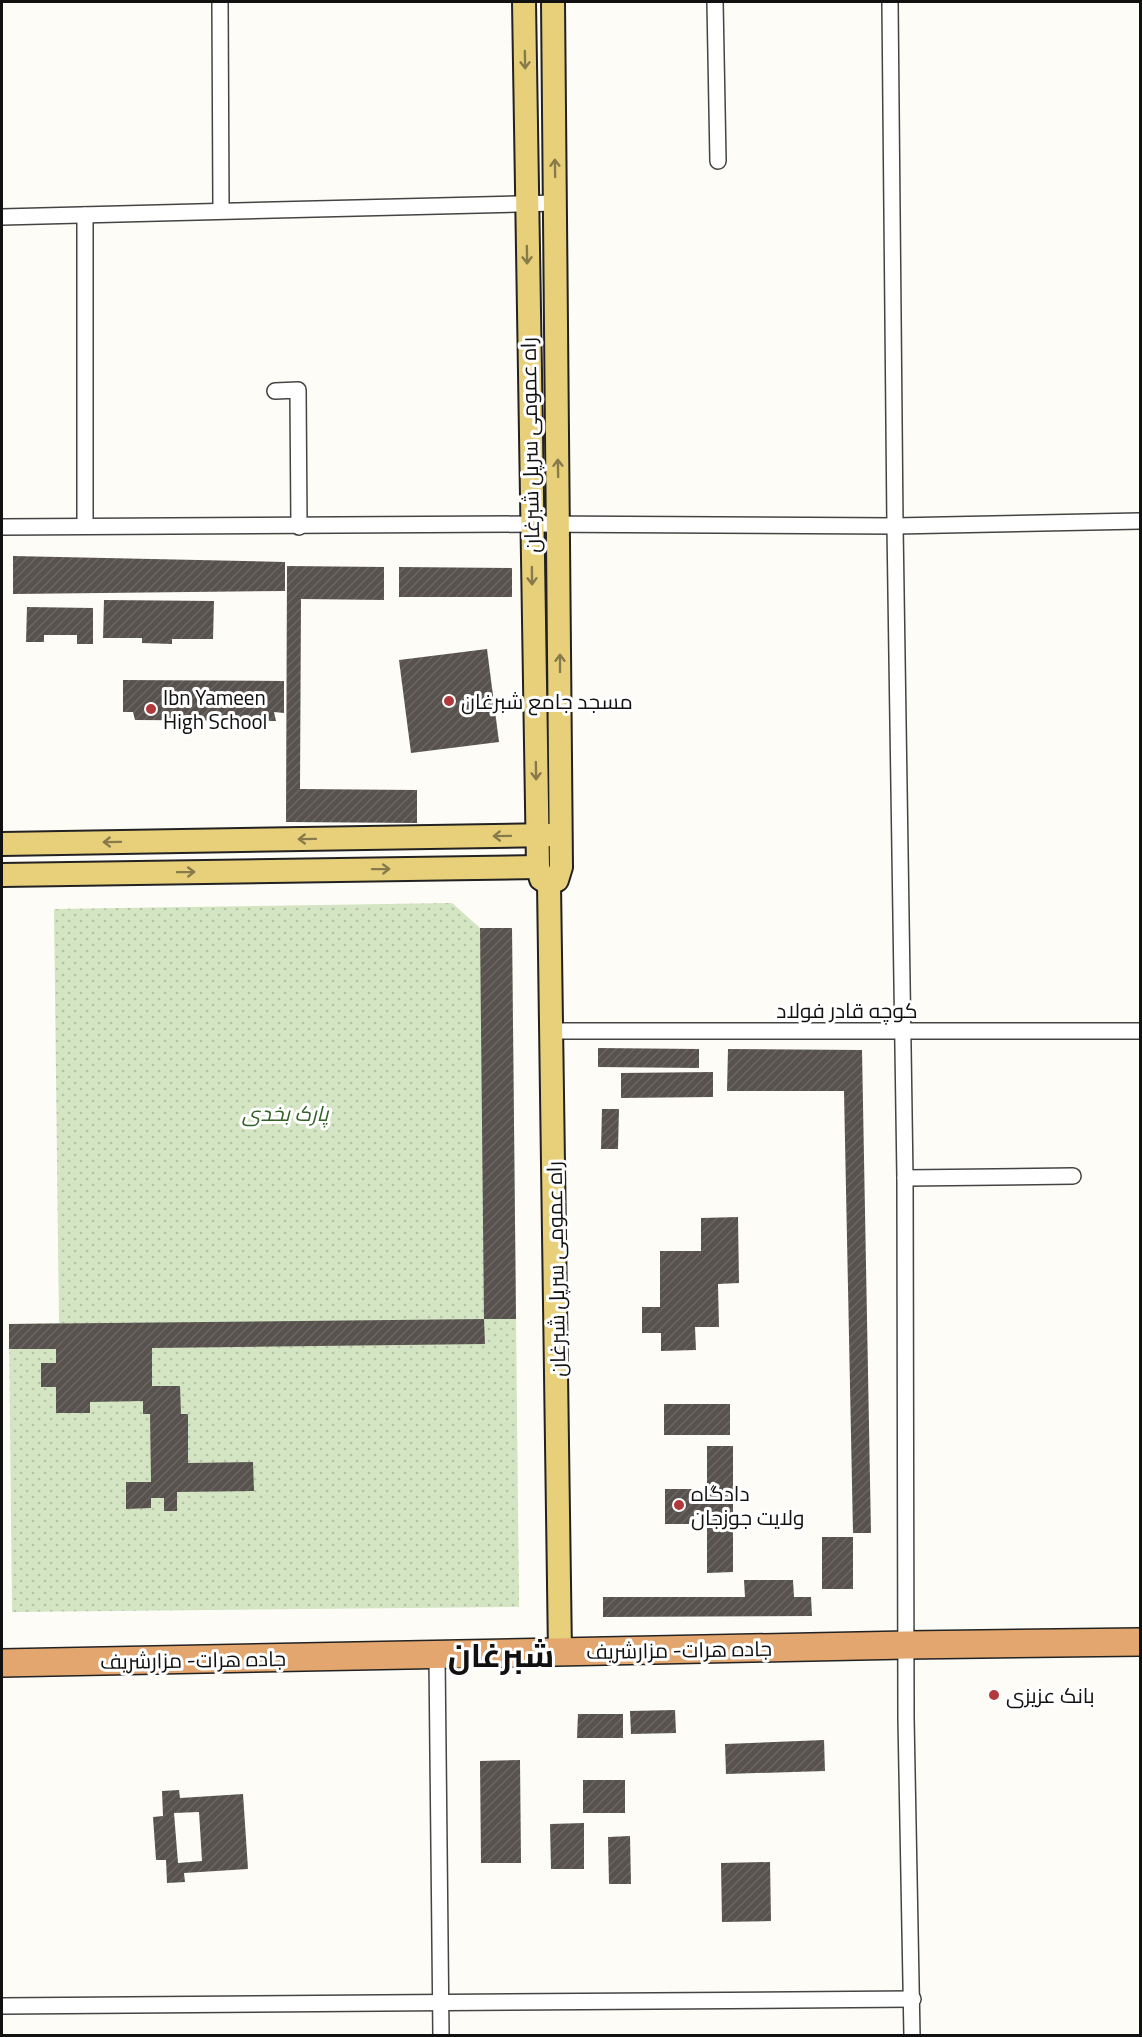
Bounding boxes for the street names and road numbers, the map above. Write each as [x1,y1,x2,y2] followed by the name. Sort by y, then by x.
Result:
[509,337,551,553] street label: راه عمومی سرپل شبرغان
[776,991,918,1030] street label: کوچه قادر فولاد
[535,1161,577,1377] street label: راه عمومی سرپل شبرغان
[586,1629,772,1671] street label: جاده هرات- مزارشریف
[100,1639,286,1681] street label: جاده هرات- مزارشریف

